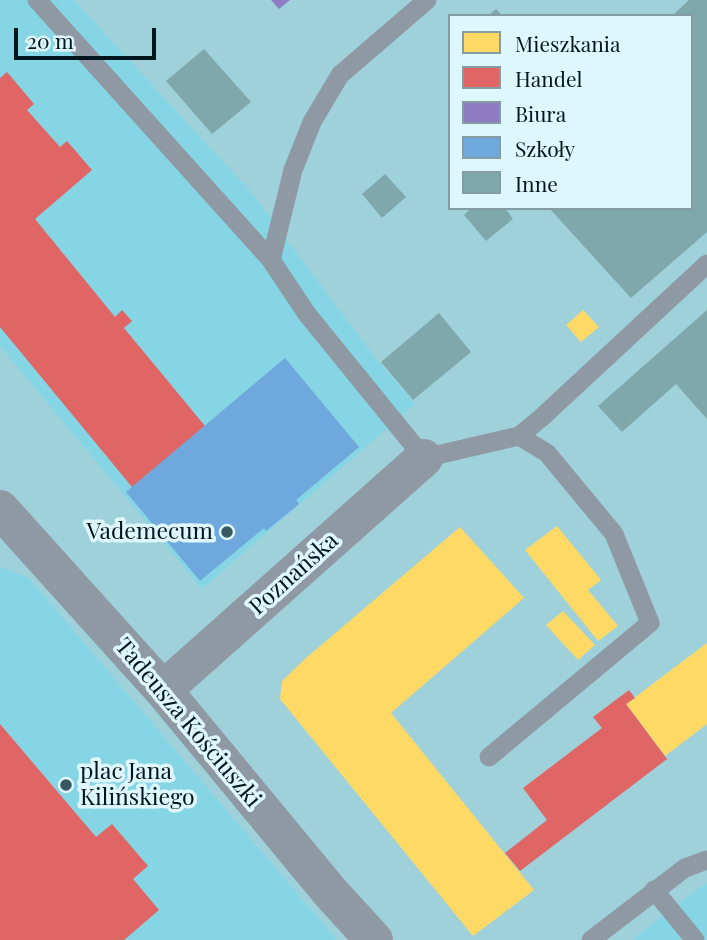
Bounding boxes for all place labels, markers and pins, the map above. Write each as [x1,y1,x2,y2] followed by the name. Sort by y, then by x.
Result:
[86,518,213,546] place label: Vademecum
[219,524,235,540] marker: Vademecum
[80,758,195,812] place label: plac Jana Kilińskiego
[58,777,74,793] marker: plac Jana Kilińskiego

